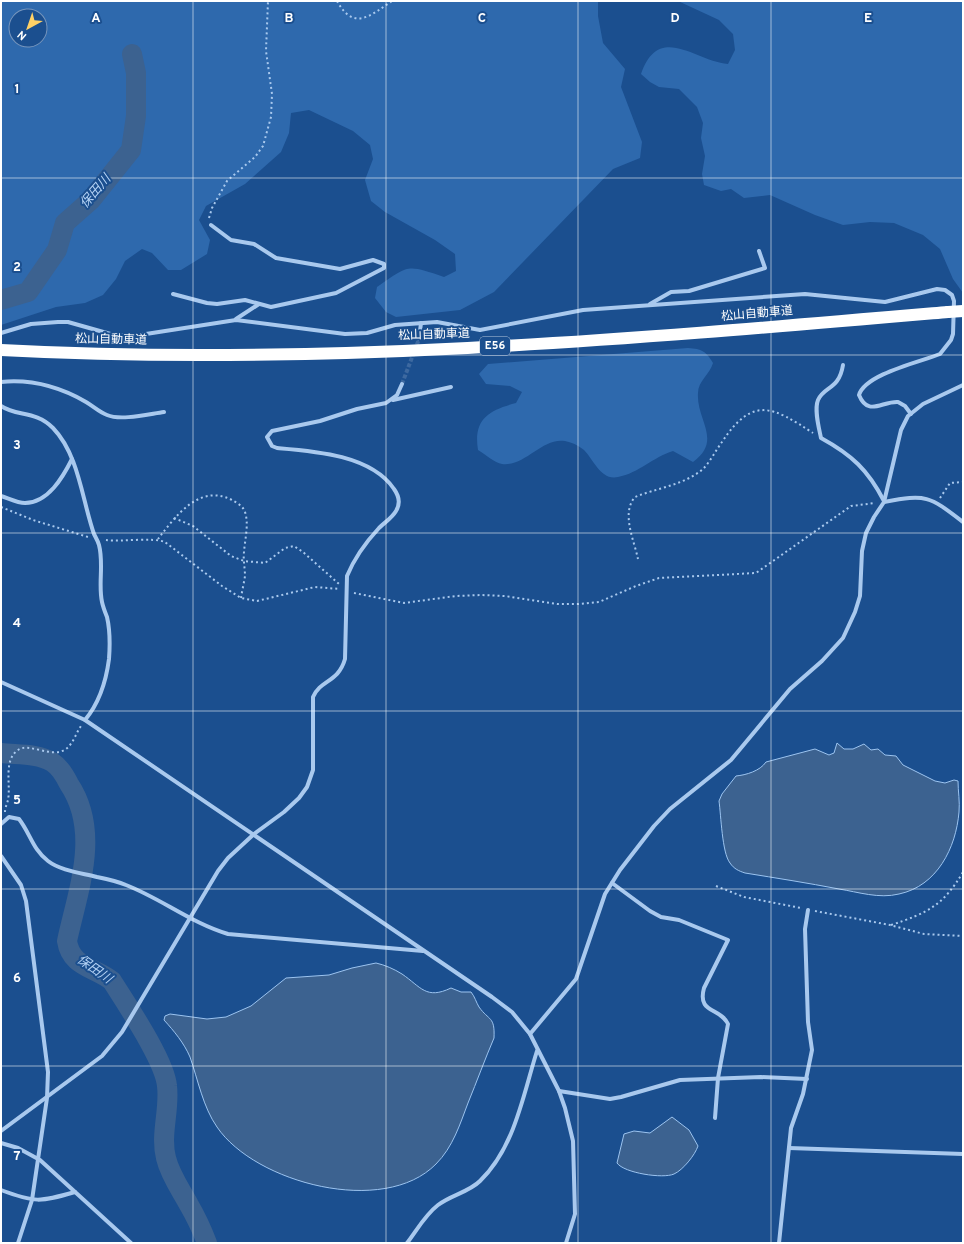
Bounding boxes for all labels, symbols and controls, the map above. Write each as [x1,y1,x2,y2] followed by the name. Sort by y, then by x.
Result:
[8,8,48,48] north arrow
[91,11,101,27] text: A
[285,11,294,27] text: B
[478,11,486,27] text: C
[670,11,680,27] text: D
[864,11,872,27] text: E
[15,27,30,43] text: N
[14,82,20,98] text: 1
[77,171,116,212] water label: 保田川
[13,260,21,276] text: 2
[720,303,794,325] street label: 松山自動車道
[398,326,470,344] street label: 松山自動車道
[75,331,147,349] street label: 松山自動車道
[480,337,510,355] road number: E56
[13,438,21,454] text: 3
[13,616,21,632] text: 4
[13,793,21,809] text: 5
[73,952,116,989] water label: 保田川
[13,971,21,987] text: 6
[14,1149,21,1165] text: 7

